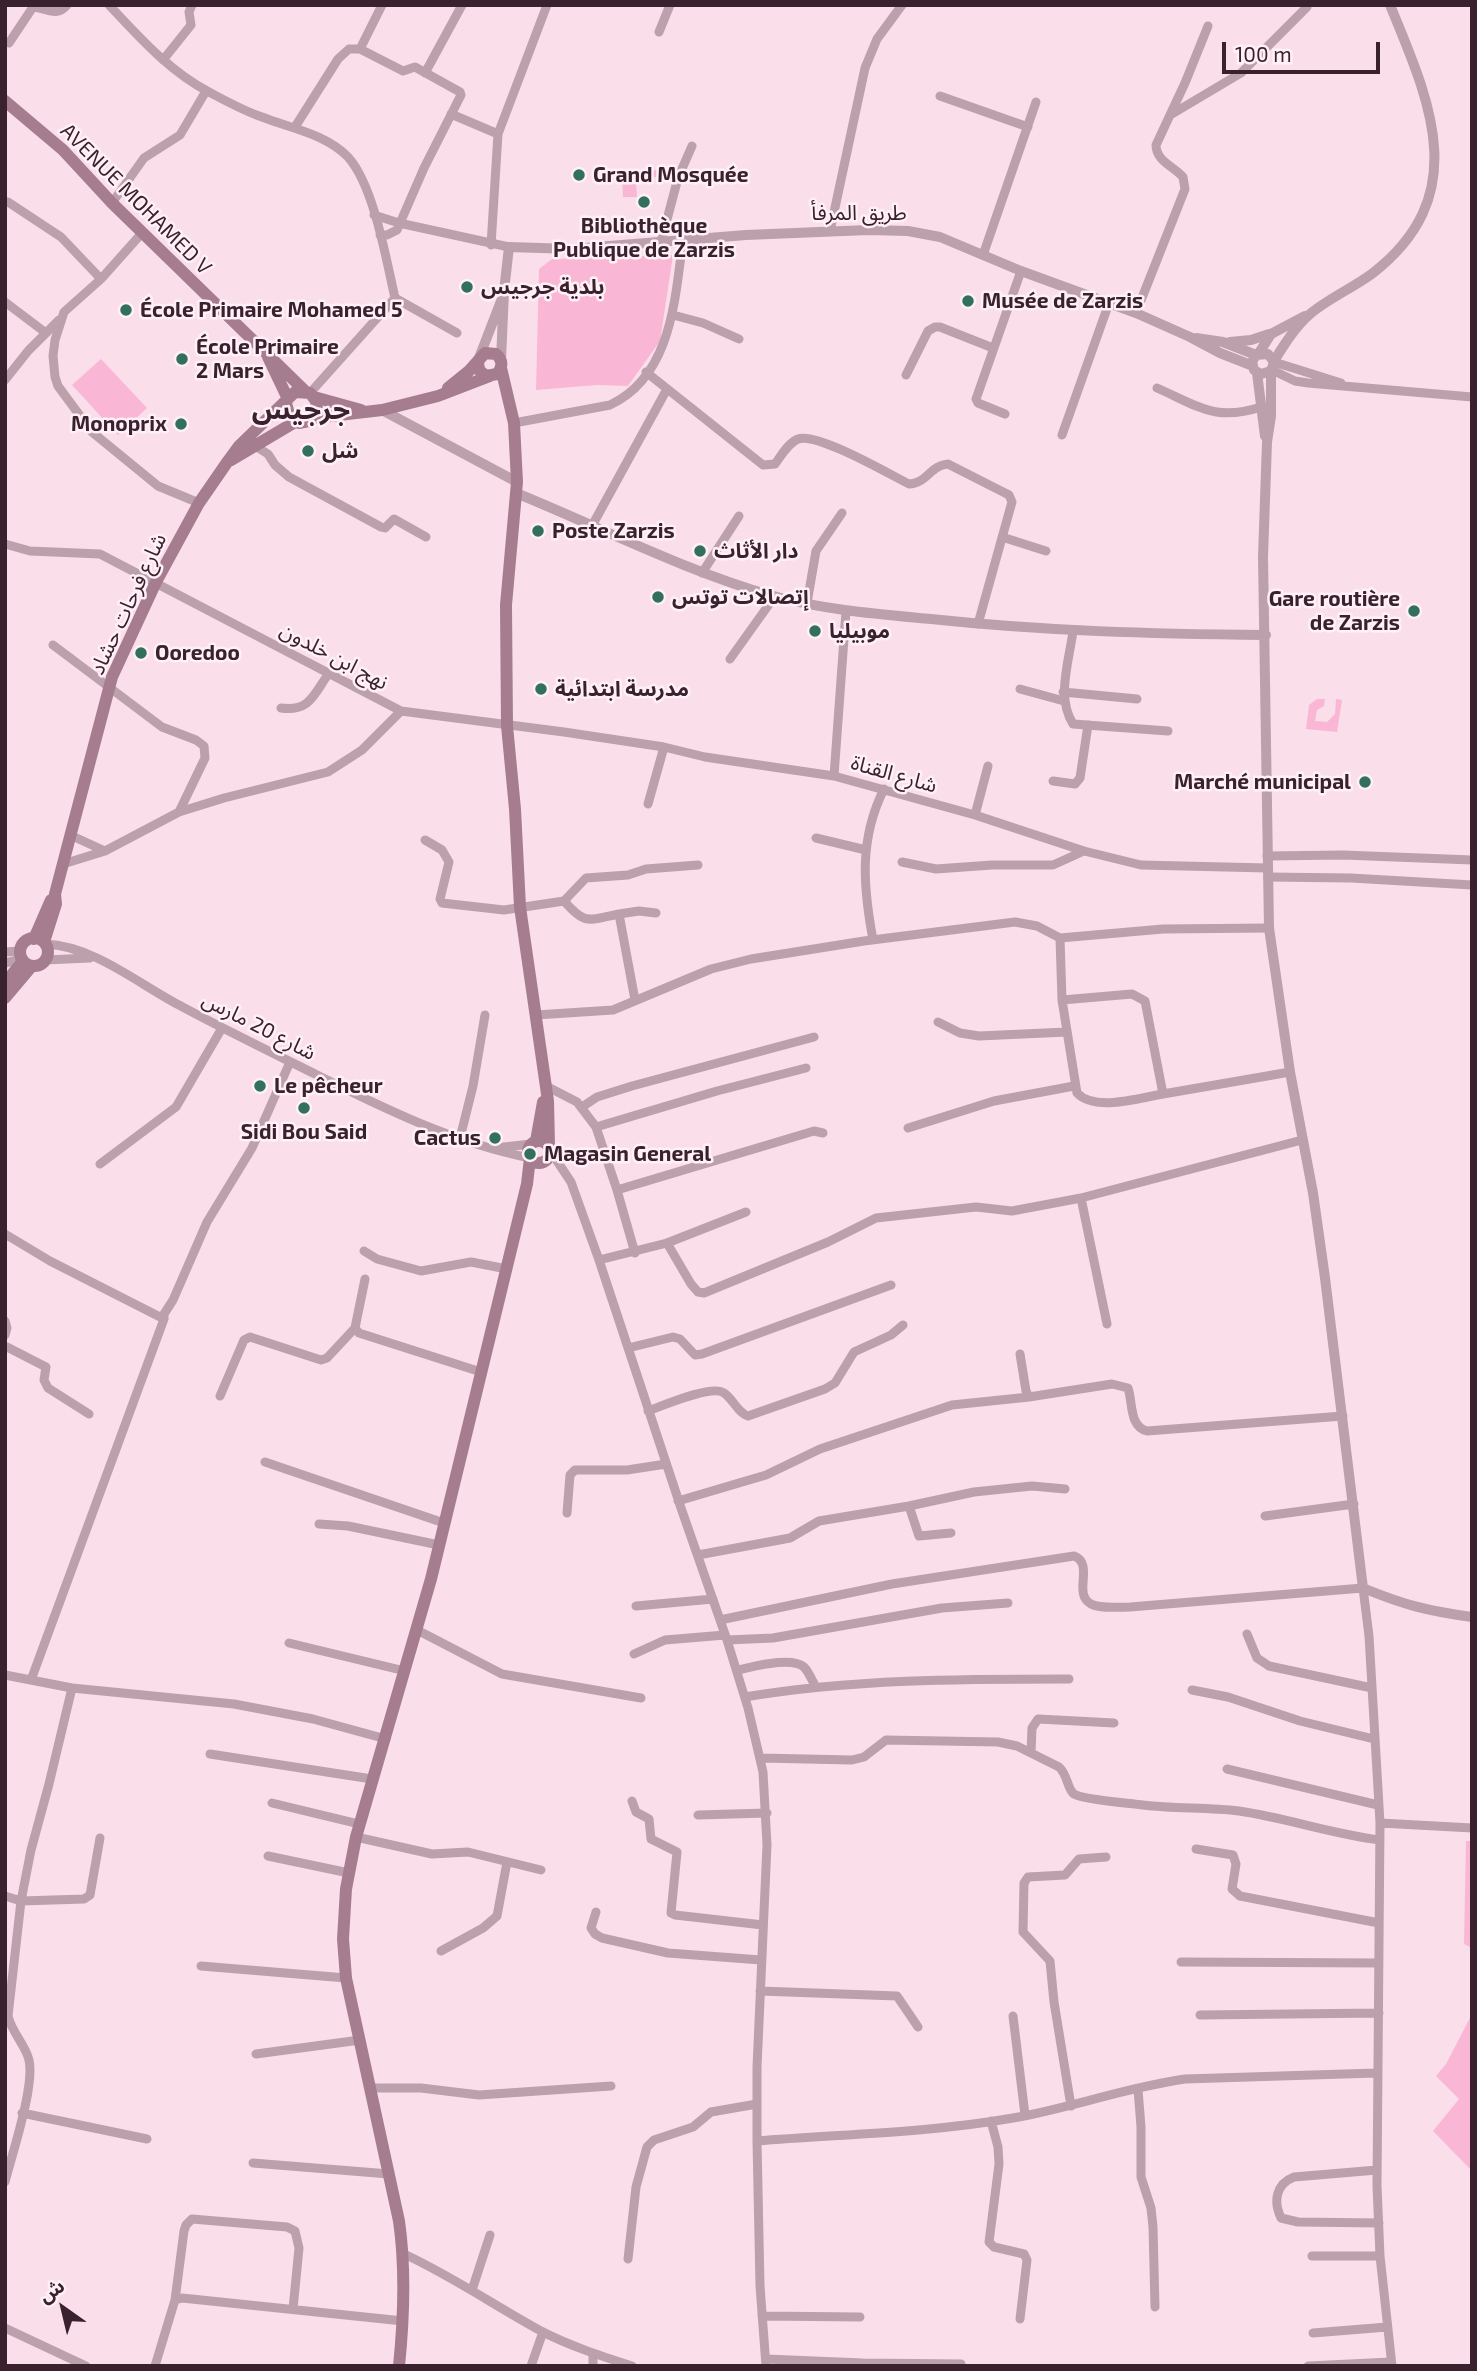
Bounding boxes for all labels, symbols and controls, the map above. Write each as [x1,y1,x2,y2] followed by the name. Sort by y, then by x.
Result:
[1225,28,1382,72] scale bar
[1235,41,1292,66] text: 100 m
[55,118,217,280] street label: AVENUE MOHAMED V
[593,162,749,188] place label: Grand Mosquée
[571,167,587,183] marker: Grand Mosquée
[636,194,652,210] marker: Bibliothèque Publique de Zarzis
[811,200,907,226] street label: طريق المرفأ
[553,213,735,263] place label: Bibliothèque Publique de Zarzis
[481,274,604,300] place label: بلدية جرجيس
[459,279,475,295] marker: بلدية جرجيس
[982,288,1143,314] place label: Musée de Zarzis
[960,293,976,309] marker: Musée de Zarzis
[140,297,403,323] place label: École Primaire Mohamed 5
[118,302,134,318] marker: École Primaire Mohamed 5
[196,334,339,384] place label: École Primaire 2 Mars
[174,351,190,367] marker: École Primaire 2 Mars
[252,393,350,427] district label: جرجيس
[71,411,167,437] place label: Monoprix
[173,416,189,432] marker: Monoprix
[322,438,359,464] place label: شل
[300,443,316,459] marker: شل
[552,518,675,544] place label: Poste Zarzis
[530,523,546,539] marker: Poste Zarzis
[84,529,172,679] street label: شارع فرحات حشاد
[714,538,798,564] place label: دار الأثاث
[692,543,708,559] marker: دار الأثاث
[672,584,809,610] place label: إتصالات توتس
[1269,586,1400,636] place label: Gare routière de Zarzis
[650,589,666,605] marker: إتصالات توتس
[1406,603,1422,619] marker: Gare routière de Zarzis
[276,617,392,695] street label: نهج ابن خلدون
[829,618,890,644] place label: موبيليا
[807,623,823,639] marker: موبيليا
[155,640,240,666] place label: Ooredoo
[133,645,149,661] marker: Ooredoo
[555,676,689,702] place label: مدرسة ابتدائية
[533,681,549,697] marker: مدرسة ابتدائية
[848,750,940,798] street label: شارع القناة
[1174,769,1351,795] place label: Marché municipal
[1357,774,1373,790] marker: Marché municipal
[198,987,320,1065] street label: شارع 20 مارس
[274,1073,383,1099] place label: Le pêcheur
[252,1078,268,1094] marker: Le pêcheur
[296,1100,312,1116] marker: Sidi Bou Said
[241,1119,367,1145] place label: Sidi Bou Said
[414,1125,481,1151] place label: Cactus
[487,1130,503,1146] marker: Cactus
[544,1141,711,1167] place label: Magasin General
[522,1146,538,1162] marker: Magasin General
[28,2273,98,2343] north arrow
[34,2273,68,2307] text: ش

